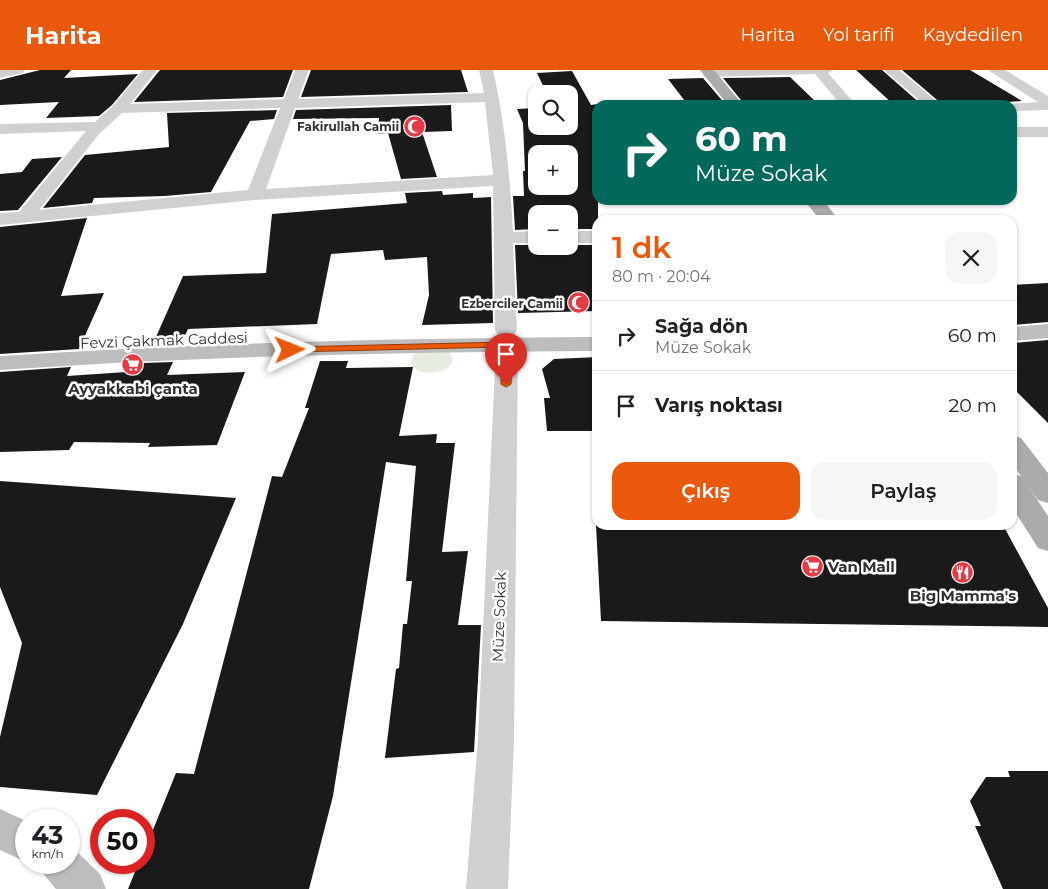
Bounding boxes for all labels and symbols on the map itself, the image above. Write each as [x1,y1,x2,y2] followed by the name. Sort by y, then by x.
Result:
[403,114,427,138] mosque icon: Fakirullah Camii
[297,119,399,134] place label: Fakirullah Camii
[567,291,591,315] mosque icon: Ezberciler Camii
[461,296,563,311] place label: Ezberciler Camii
[263,323,315,375] position arrow
[80,328,248,352] street label: Fevzi Çakmak Caddesi
[485,333,527,384] pin
[121,353,145,377] supermarket icon: Ayyakkabi çanta
[67,379,198,398] place label: Ayyakkabi çanta
[800,554,824,578] supermarket icon: Van Mall
[827,557,895,576] place label: Van Mall
[951,560,975,584] restaurant icon: Big Mamma's
[488,572,510,662] street label: Müze Sokak
[910,586,1016,605] place label: Big Mamma's
[90,809,155,874] speed limit sign: 50

